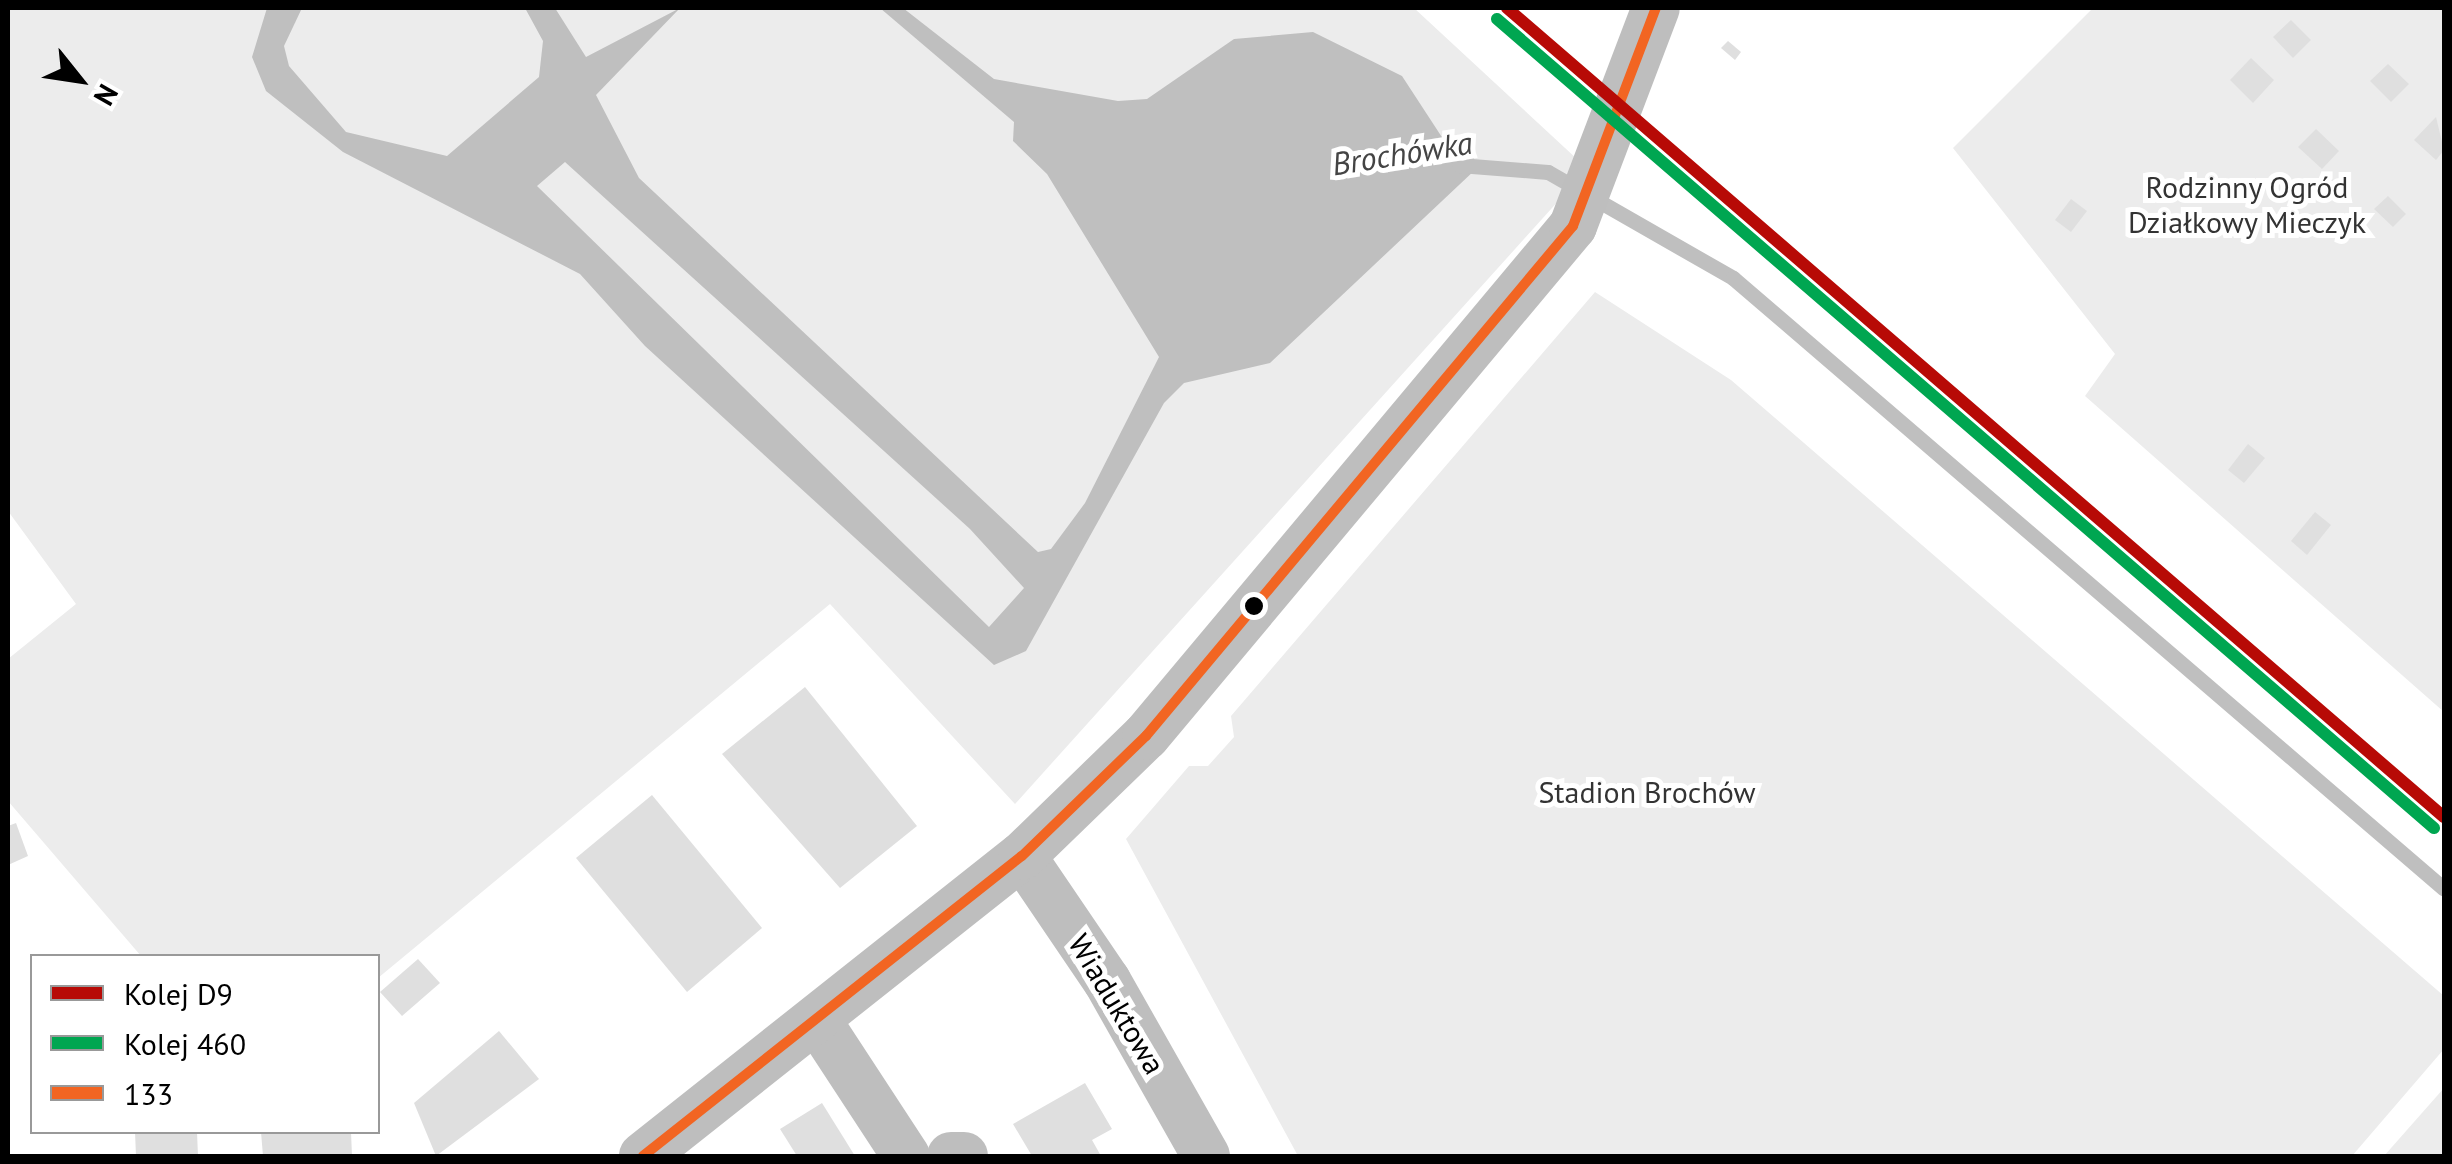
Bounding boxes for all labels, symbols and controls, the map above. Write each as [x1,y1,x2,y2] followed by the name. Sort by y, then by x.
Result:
[30,30,130,130] north arrow
[86,78,127,112] text: N
[1329,123,1475,183] water label: Brochówka
[2127,169,2367,240] park label: Rodzinny Ogród Działkowy Mieczyk
[1244,596,1264,616] unlabelled marker
[1538,774,1756,810] park label: Stadion Brochów
[1061,927,1173,1081] street label: Wiaduktowa
[30,954,380,1134] legend
[124,974,233,1013] text: Kolej D9
[124,1024,246,1063] text: Kolej 460
[124,1074,173,1113] text: 133

